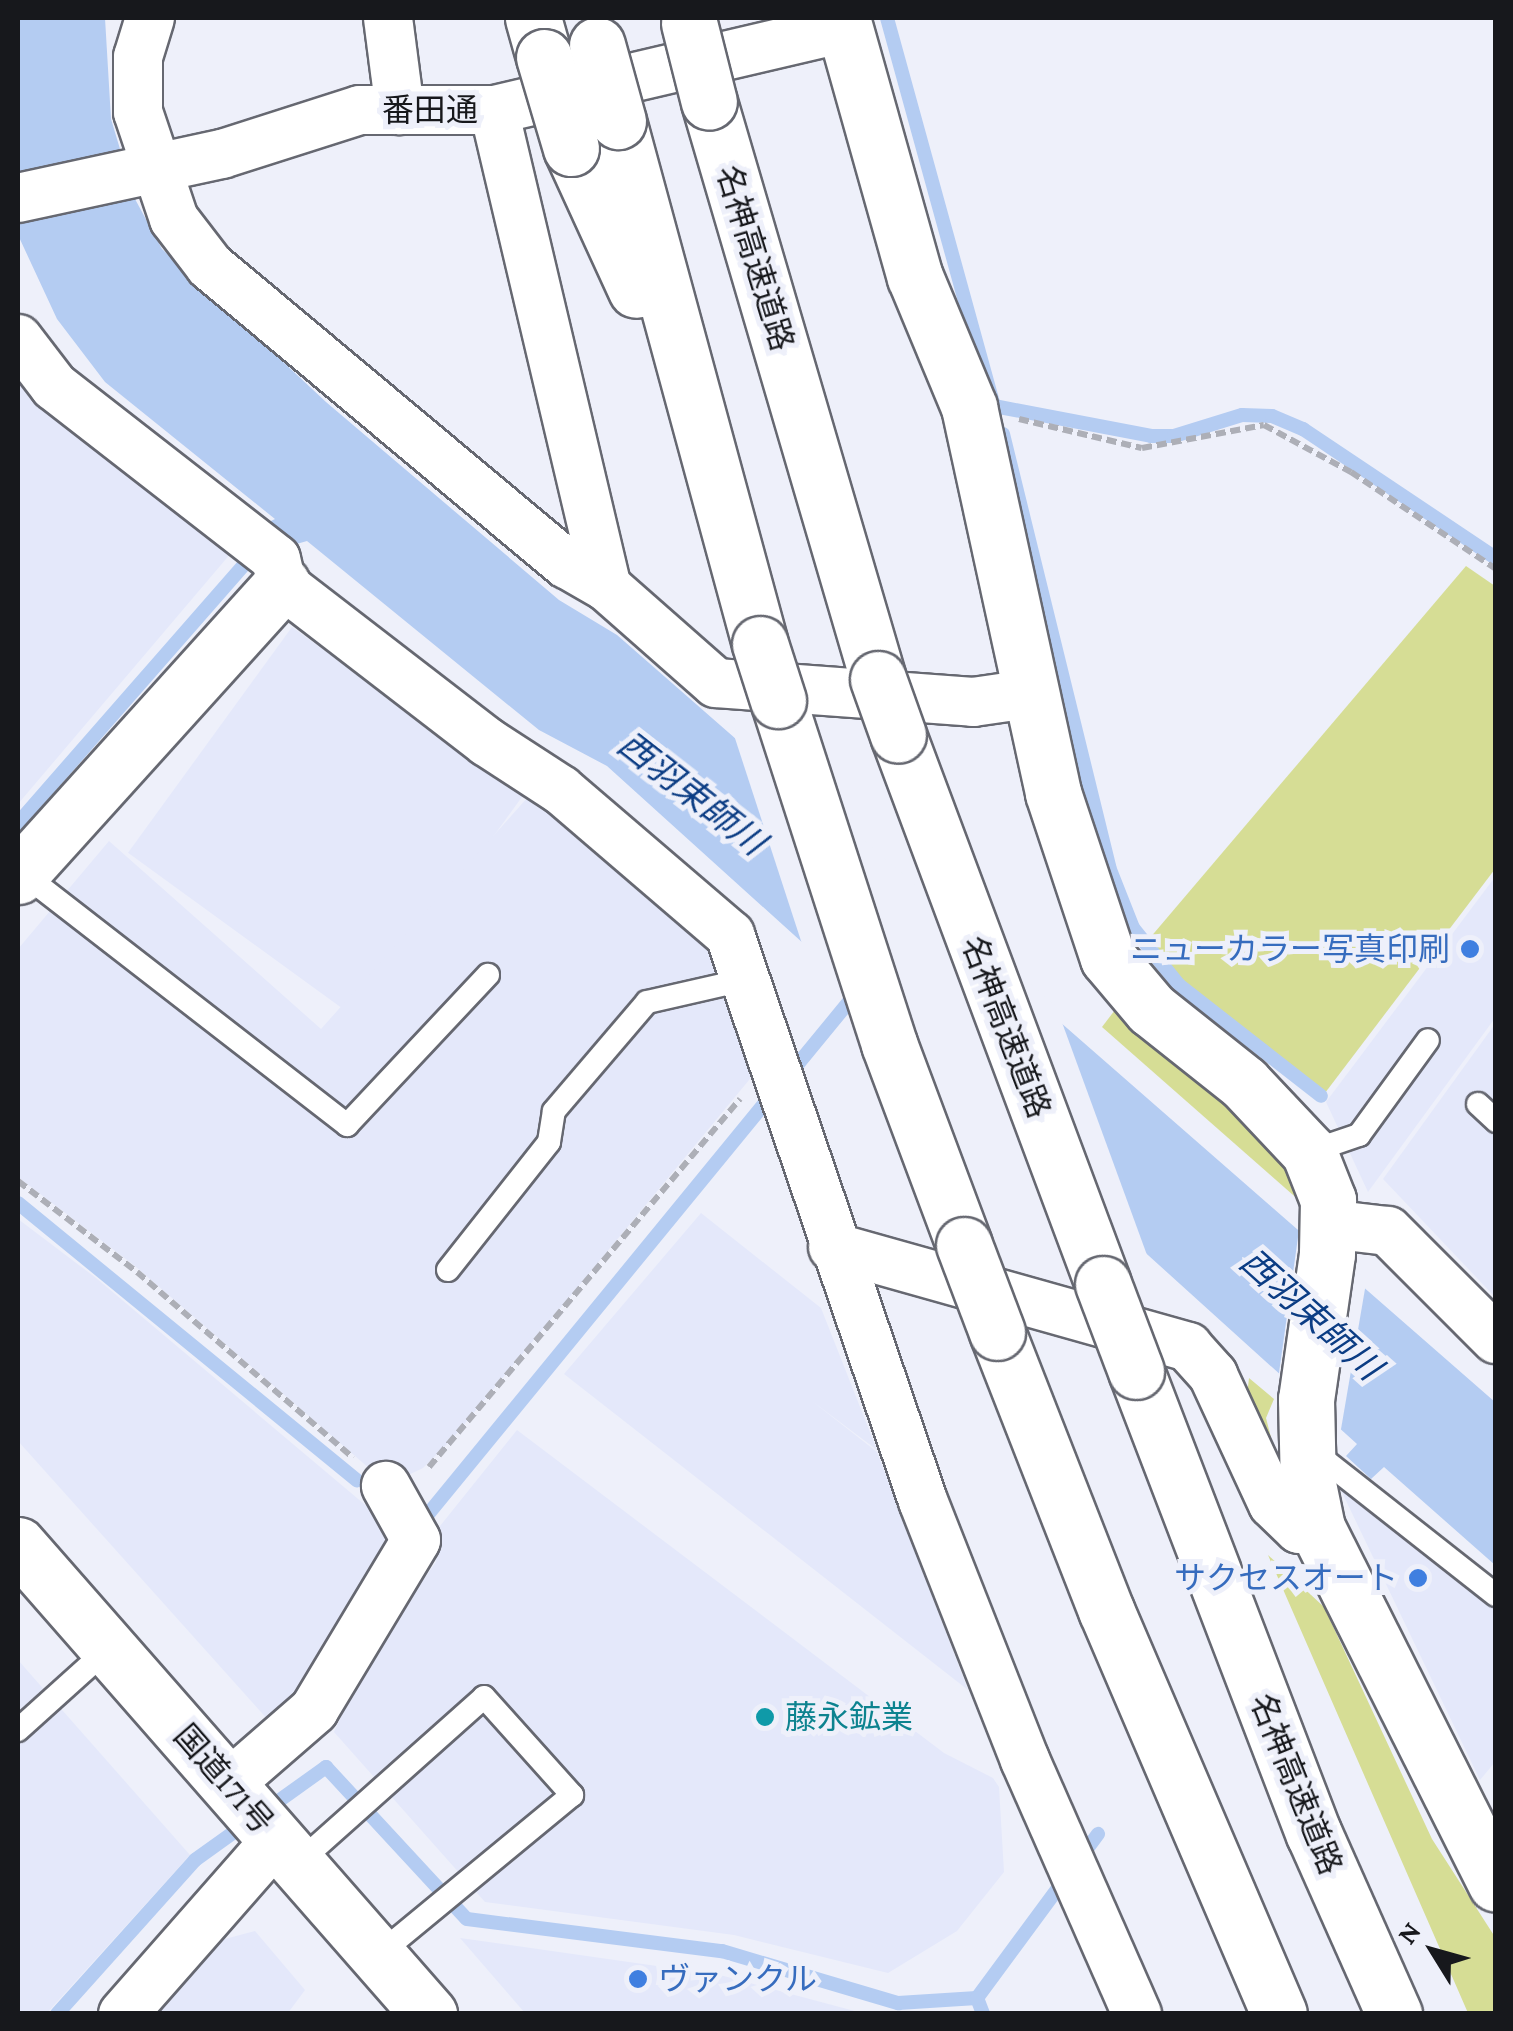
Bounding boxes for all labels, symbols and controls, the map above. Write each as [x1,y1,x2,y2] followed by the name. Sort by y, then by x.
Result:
[382,91,478,129] street label: 番田通
[709,161,801,355] street label: 名神高速道路
[609,724,773,864] water label: 西羽束師川
[954,930,1058,1124] street label: 名神高速道路
[1130,930,1450,968] place label: ニューカラー写真印刷
[1459,938,1481,960] marker: ニューカラー写真印刷
[1231,1241,1389,1389] water label: 西羽束師川
[1174,1559,1398,1597] place label: サクセスオート
[1407,1567,1429,1589] marker: サクセスオート
[1242,1688,1350,1880] street label: 名神高速道路
[785,1698,913,1736] place label: 藤永鉱業
[754,1706,776,1728] marker: 藤永鉱業
[166,1717,282,1841] street label: 国道171号
[1383,1901,1483,2001] north arrow
[1391,1916,1427,1950] text: N
[658,1960,818,1998] place label: ヴァンクル
[627,1968,649,1990] marker: ヴァンクル

